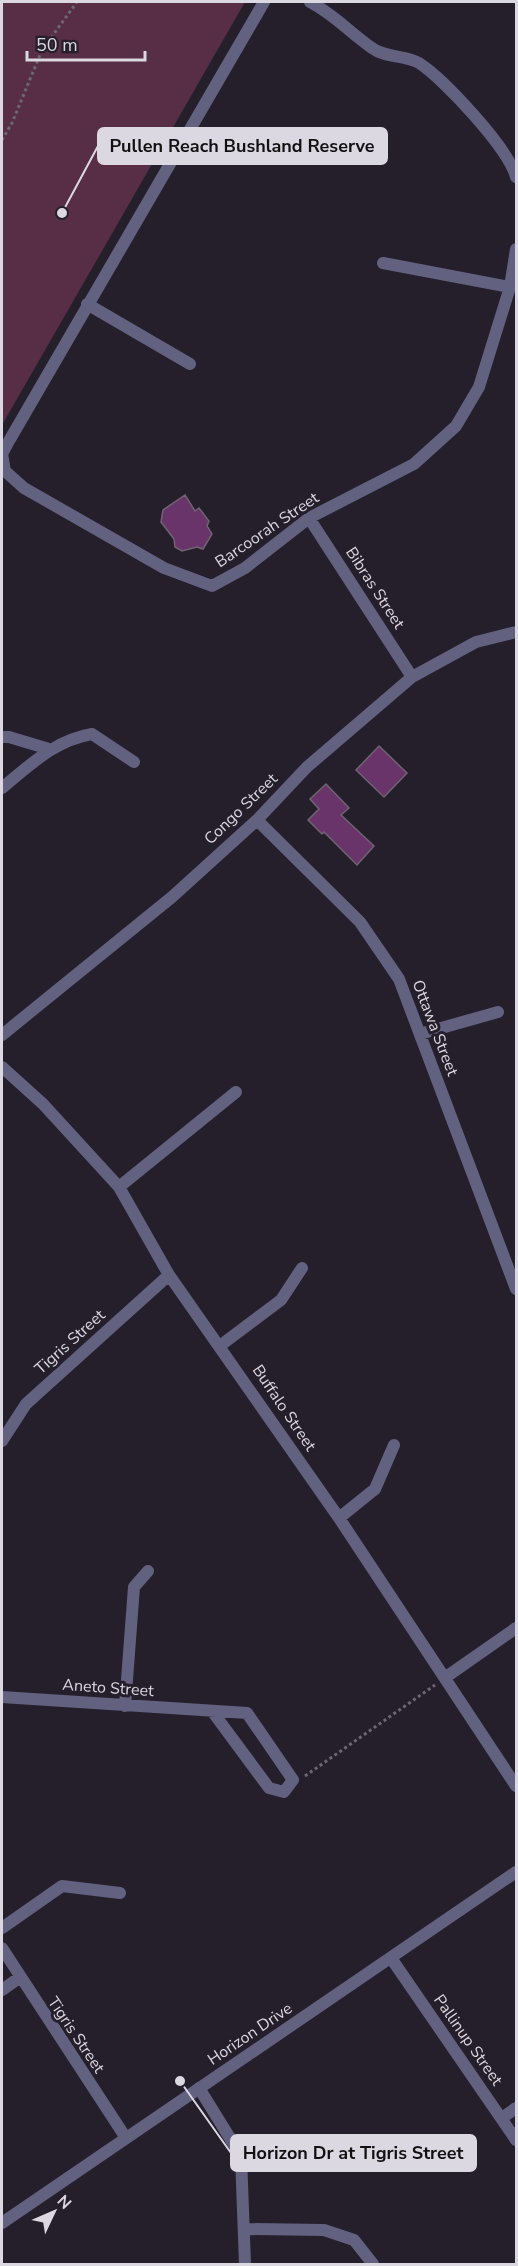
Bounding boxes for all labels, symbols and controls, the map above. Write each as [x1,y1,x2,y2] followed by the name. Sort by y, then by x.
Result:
[27,24,146,62] scale bar
[36,33,78,57] text: 50 m
[98,128,387,164] callout: Pullen Reach Bushland Reserve
[109,134,375,158] text: Pullen Reach Bushland Reserve
[211,487,324,573] street label: Barcoorah Street
[340,543,410,634] street label: Bibras Street
[199,768,283,850] street label: Congo Street
[407,977,464,1080] street label: Ottawa Street
[30,1304,110,1379] street label: Tigris Street
[247,1360,321,1456] street label: Buffalo Street
[62,1674,155,1702] street label: Aneto Street
[428,1990,508,2090] street label: Pallinup Street
[42,1993,110,2078] street label: Tigris Street
[203,1998,297,2070] street label: Horizon Drive
[231,2135,476,2171] callout: Horizon Dr at Tigris Street
[243,2141,463,2165] text: Horizon Dr at Tigris Street
[24,2182,84,2242] north arrow
[52,2190,76,2214] text: N

